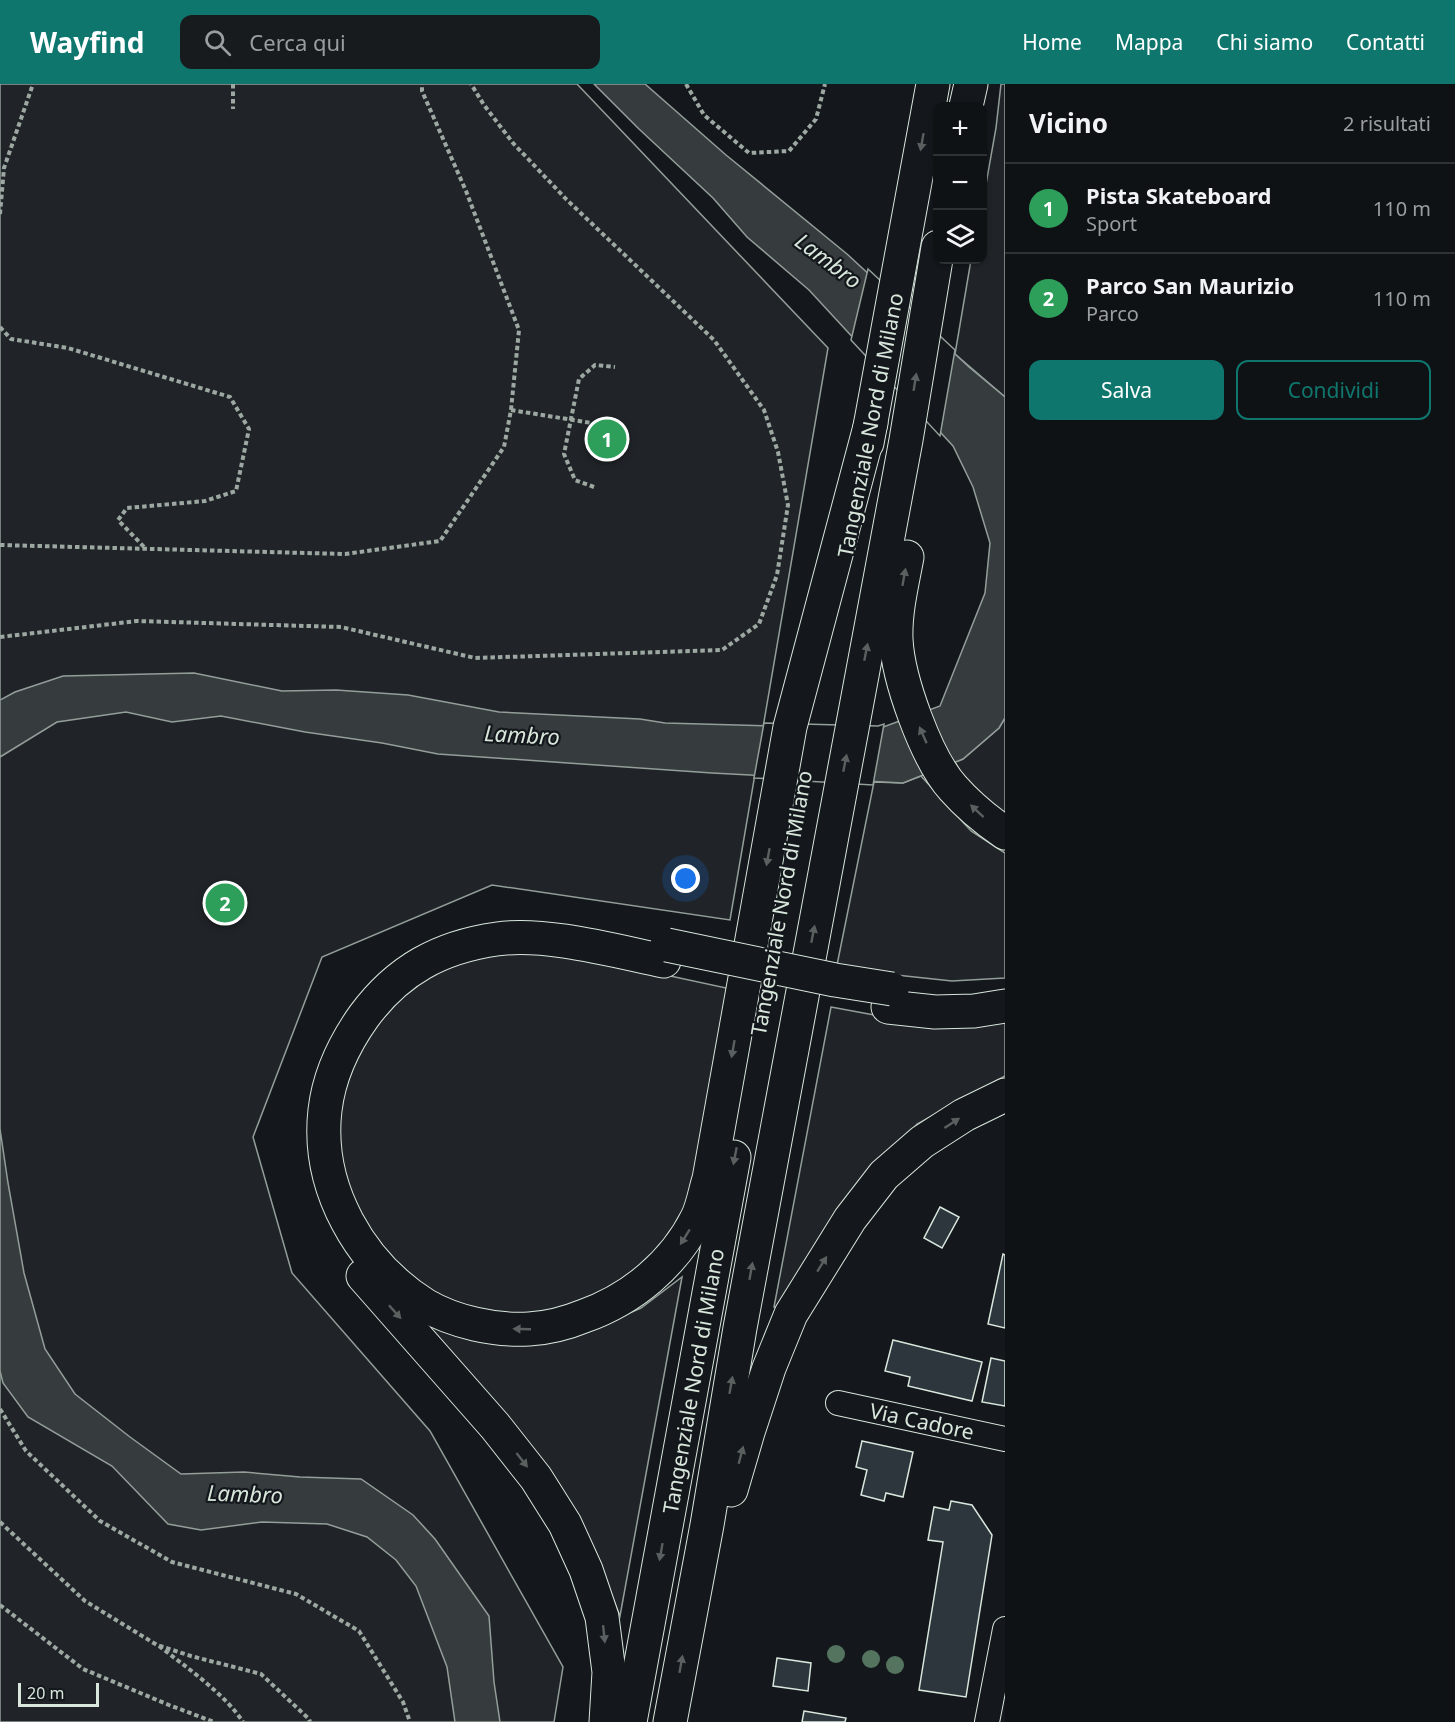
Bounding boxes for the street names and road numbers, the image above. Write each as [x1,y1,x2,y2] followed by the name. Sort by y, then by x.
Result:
[831,290,909,560] street label: Tangenziale Nord di Milano
[744,768,818,1038] street label: Tangenziale Nord di Milano
[656,1246,730,1516] street label: Tangenziale Nord di Milano
[867,1396,977,1446] street label: Via Cadore

